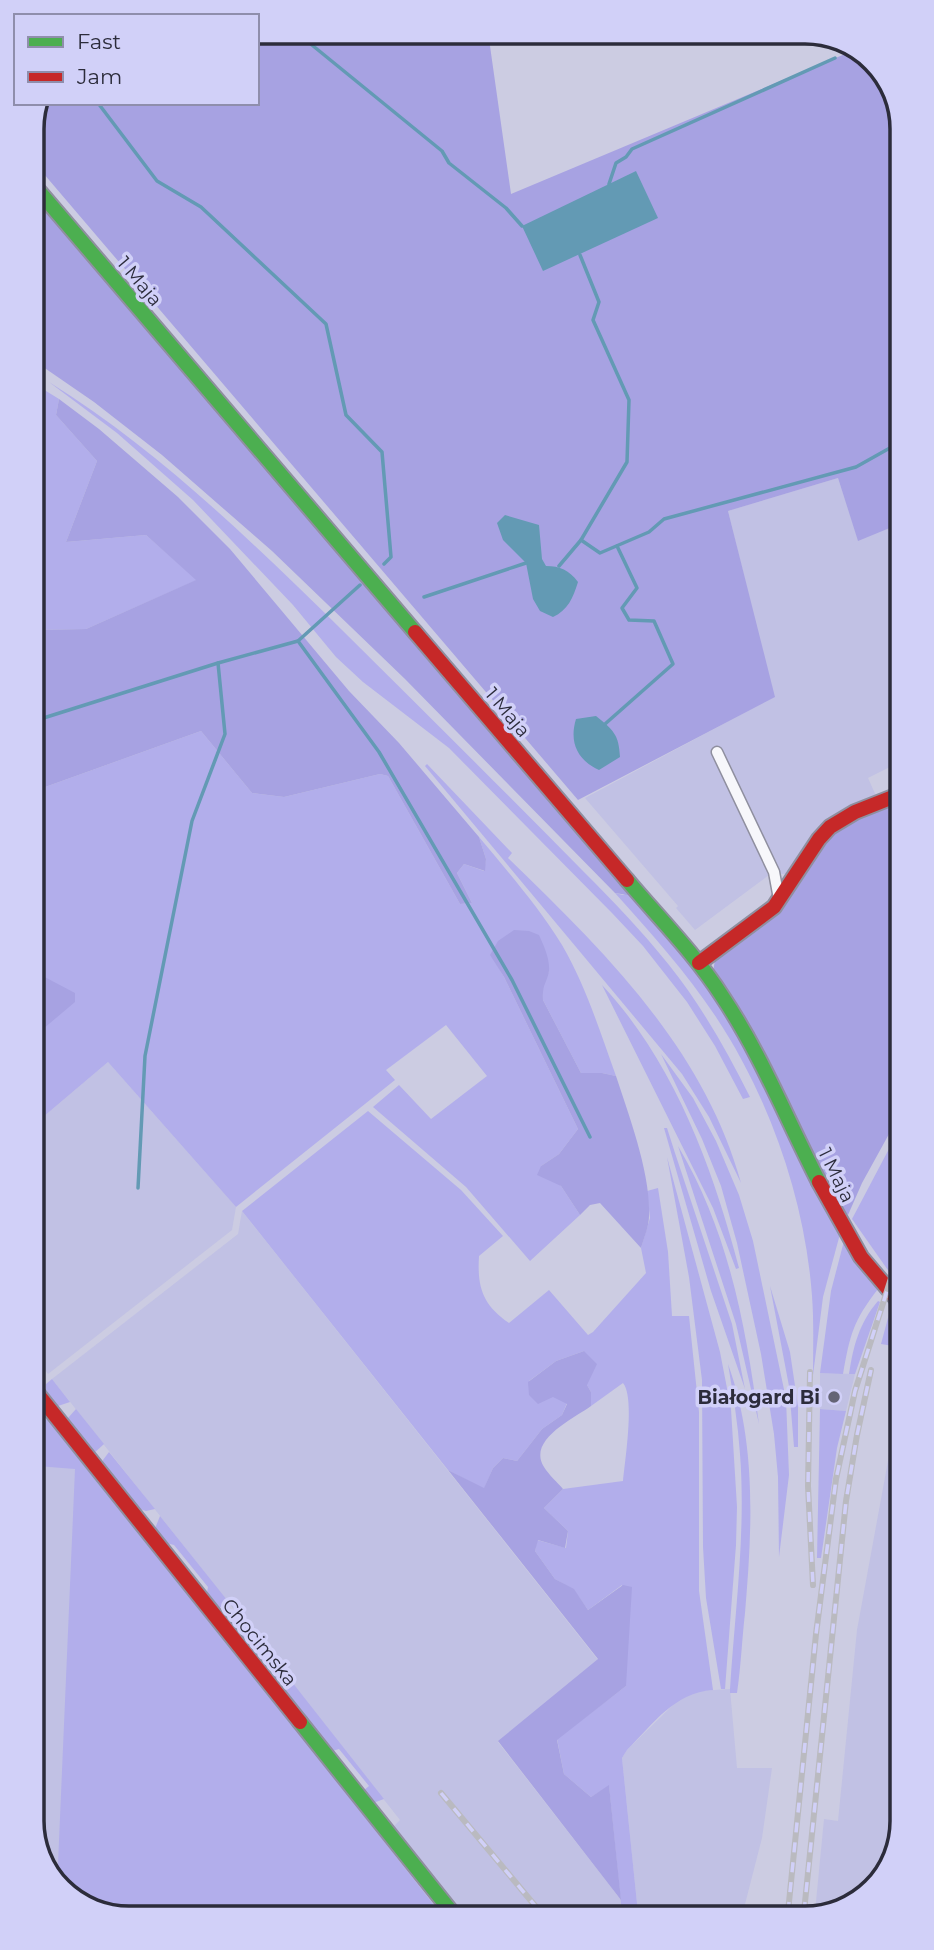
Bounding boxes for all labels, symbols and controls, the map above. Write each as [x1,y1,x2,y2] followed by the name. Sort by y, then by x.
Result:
[14,14,259,105] legend
[77,29,121,54] text: Fast
[76,64,122,89] text: Jam
[112,252,167,311] street label: 1 Maja
[480,683,535,742] street label: 1 Maja
[814,1144,860,1206] street label: 1 Maja
[698,1386,820,1409] place label: Białogard Bi
[826,1389,842,1405] marker: Białogard Bi
[217,1594,302,1691] street label: Chocimska

